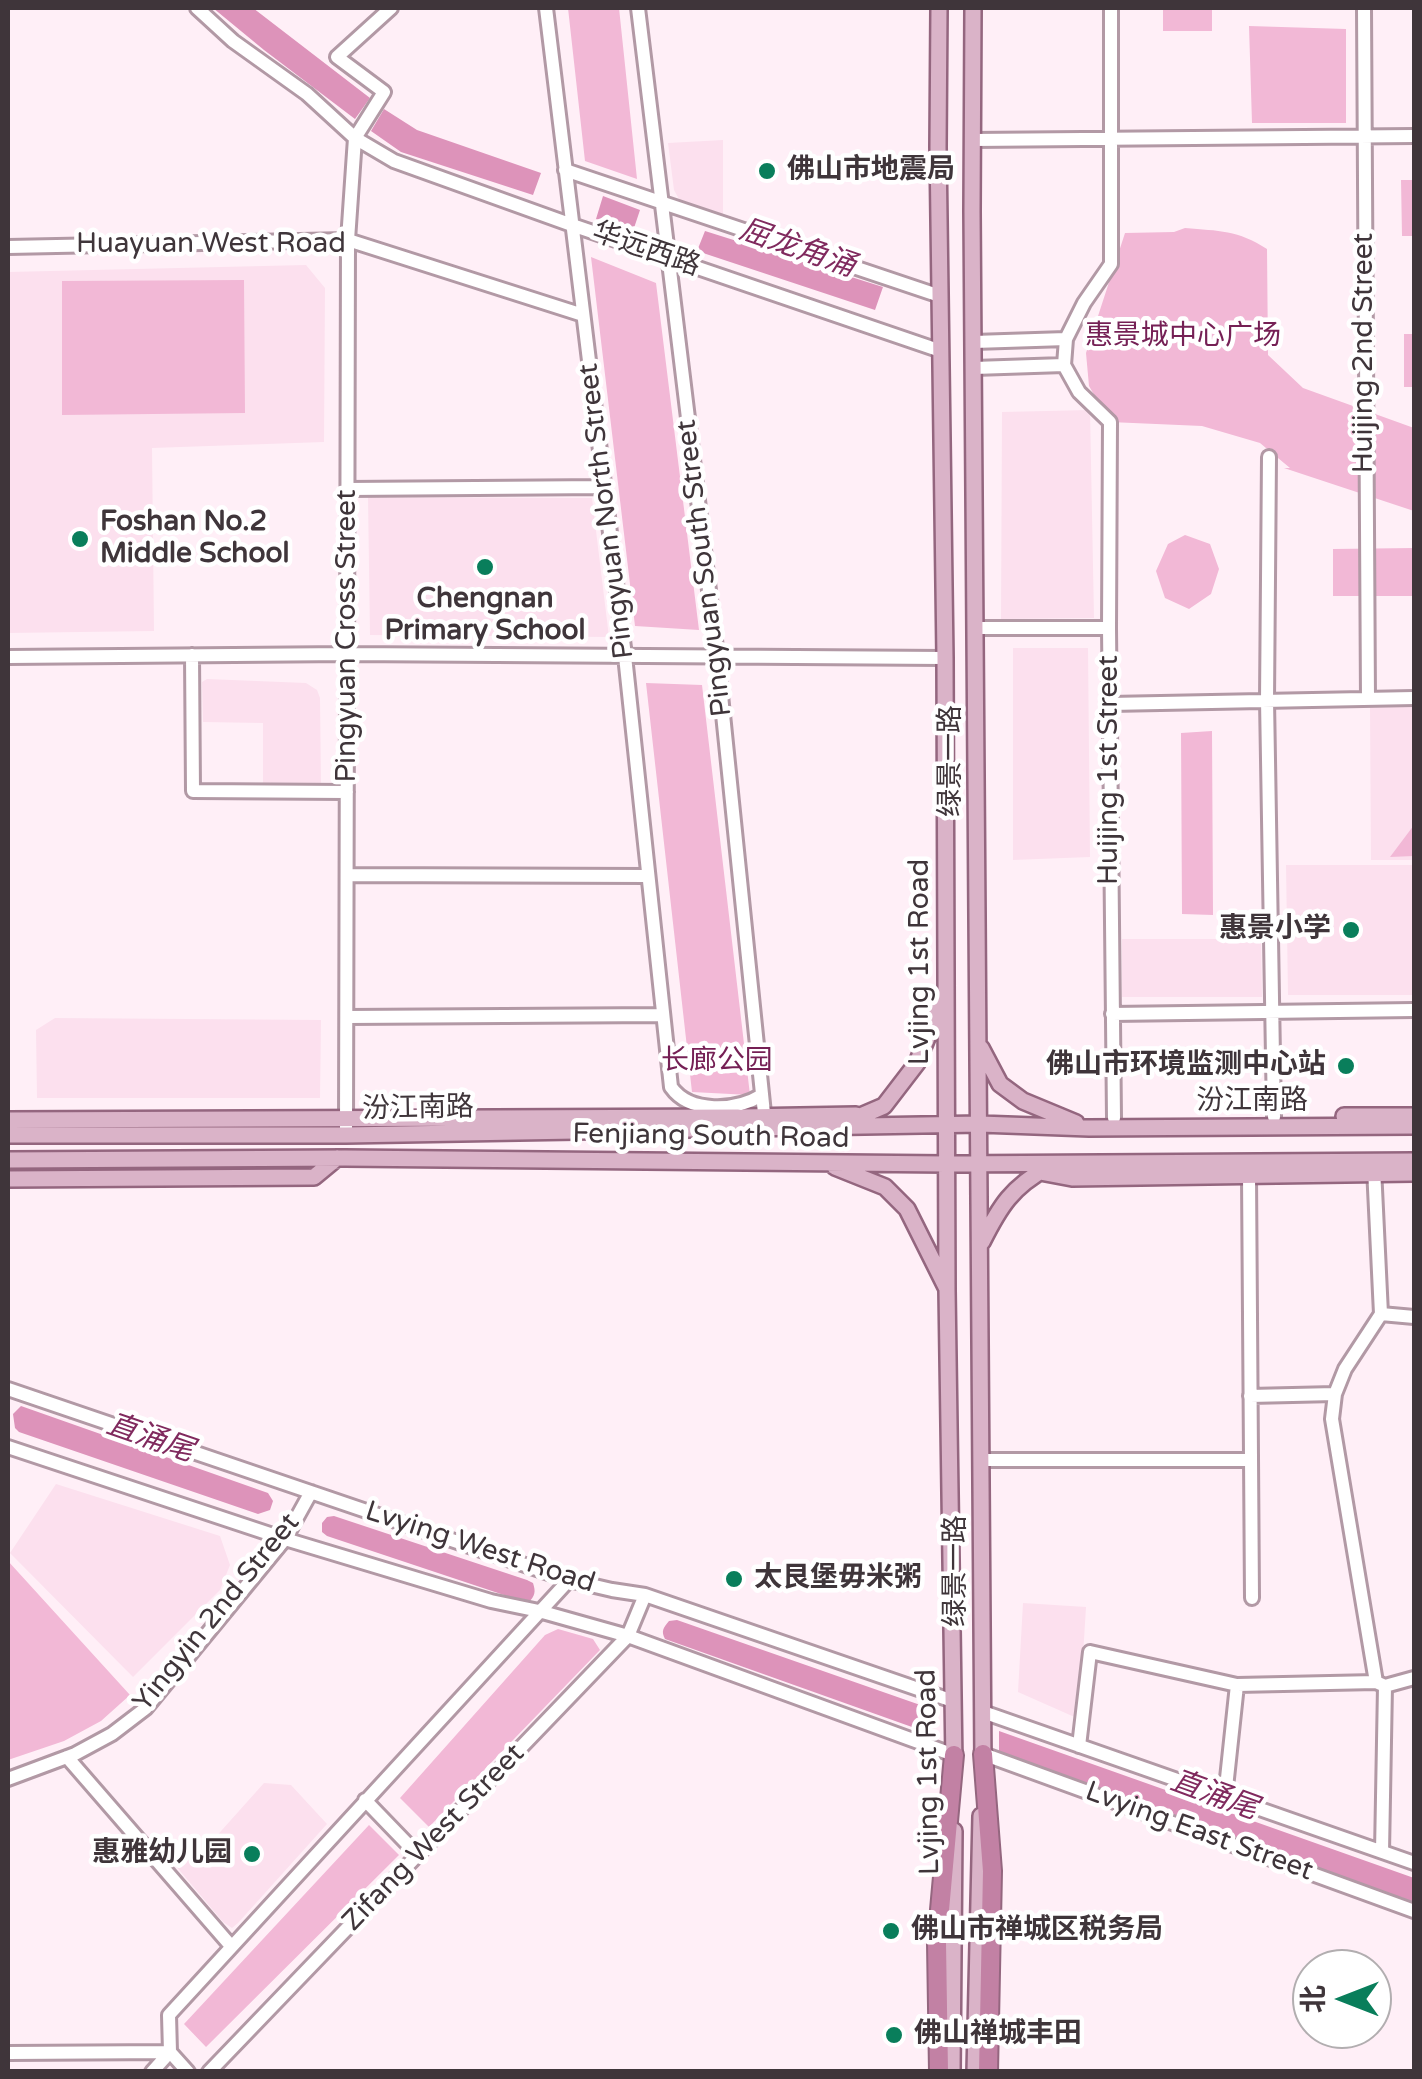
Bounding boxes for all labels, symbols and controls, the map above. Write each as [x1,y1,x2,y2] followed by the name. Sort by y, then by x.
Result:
[787,154,955,188] place label: 佛山市地震局
[756,160,778,182] marker: 佛山市地震局
[734,212,860,286] water label: 屈龙角涌
[588,216,704,284] street label: 华远西路
[76,228,346,262] street label: Huayuan West Road
[1348,233,1382,473] street label: Huijing 2nd Street
[1085,320,1281,354] park label: 惠景城中心广场
[572,361,642,661] street label: Pingyuan North Street
[670,418,740,718] street label: Pingyuan South Street
[331,489,365,783] street label: Pingyuan Cross Street
[100,506,289,572] place label: Foshan No.2 Middle School
[69,528,91,550] marker: Foshan No.2 Middle School
[474,556,496,578] marker: Chengnan Primary School
[384,583,586,649] place label: Chengnan Primary School
[1093,655,1127,885] street label: Huijing 1st Street
[935,705,969,817] street label: 绿景一路
[904,859,938,1065] street label: Lvjing 1st Road
[1219,913,1331,947] place label: 惠景小学
[1340,919,1362,941] marker: 惠景小学
[661,1045,773,1079] park label: 长廊公园
[1046,1049,1326,1083] place label: 佛山市环境监测中心站
[1335,1055,1357,1077] marker: 佛山市环境监测中心站
[1196,1085,1308,1119] street label: 汾江南路
[362,1091,474,1127] street label: 汾江南路
[572,1118,850,1156] street label: Fenjiang South Road
[102,1407,198,1471] water label: 直涌尾
[361,1495,599,1601] street label: Lvying West Road
[127,1507,307,1719] street label: Yingyin 2nd Street
[940,1515,974,1627] street label: 绿景一路
[754,1562,922,1596] place label: 太艮堡毋米粥
[723,1568,745,1590] marker: 太艮堡毋米粥
[910,1669,948,1875] street label: Lvjing 1st Road
[336,1737,532,1939] street label: Zifang West Street
[1166,1764,1262,1828] water label: 直涌尾
[1081,1775,1317,1889] street label: Lvying East Street
[92,1837,232,1871] place label: 惠雅幼儿园
[241,1843,263,1865] marker: 惠雅幼儿园
[911,1914,1163,1948] place label: 佛山市禅城区税务局
[880,1920,902,1942] marker: 佛山市禅城区税务局
[1292,1949,1392,2049] north arrow
[1297,1985,1331,2013] text: 北
[914,2018,1082,2052] place label: 佛山禅城丰田
[883,2024,905,2046] marker: 佛山禅城丰田

